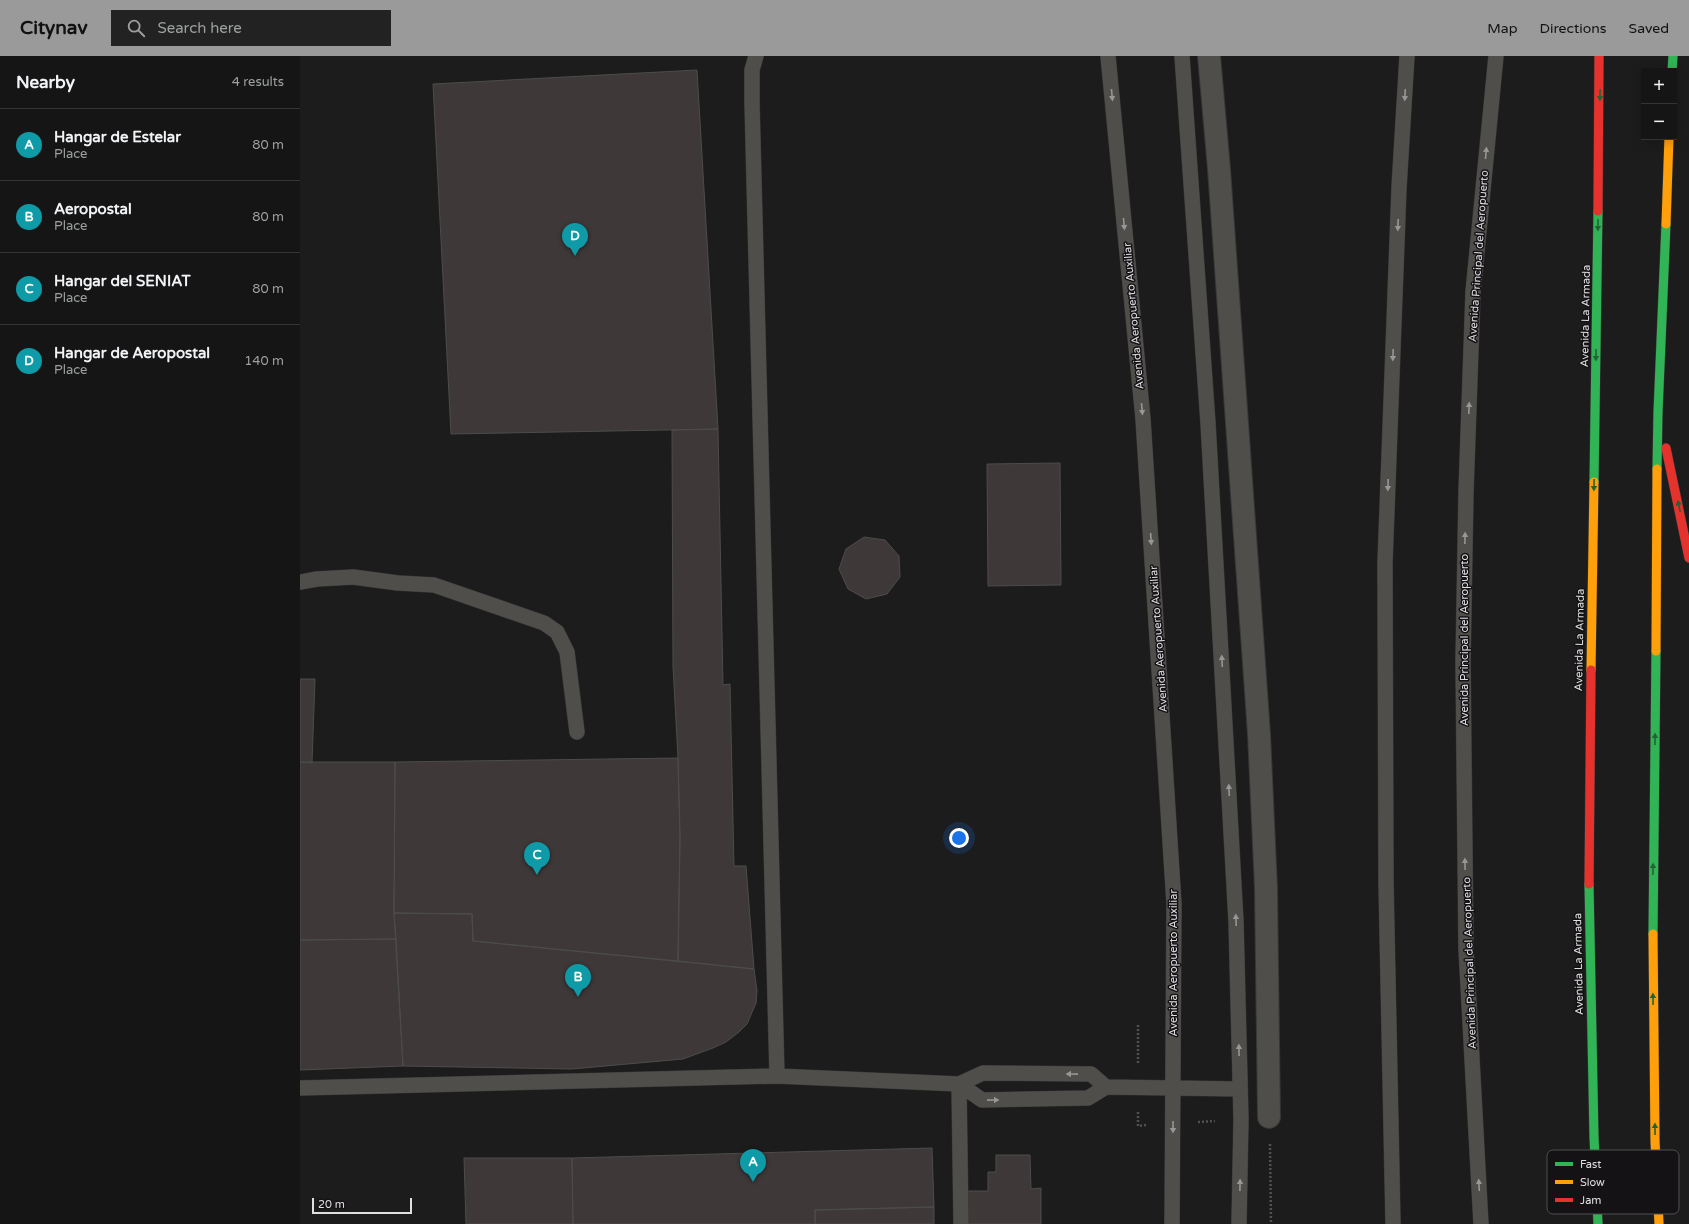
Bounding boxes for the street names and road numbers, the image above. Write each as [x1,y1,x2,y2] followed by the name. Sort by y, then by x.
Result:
[1466,169,1491,342] street label: Avenida Principal del Aeropuerto
[1121,241,1146,390] street label: Avenida Aeropuerto Auxiliar
[1578,265,1593,367] street label: Avenida La Armada
[1458,554,1471,726] street label: Avenida Principal del Aeropuerto
[1147,564,1170,713] street label: Avenida Aeropuerto Auxiliar
[1572,589,1587,691] street label: Avenida La Armada
[1460,876,1479,1049] street label: Avenida Principal del Aeropuerto
[1167,889,1180,1037] street label: Avenida Aeropuerto Auxiliar
[1571,913,1586,1015] street label: Avenida La Armada

